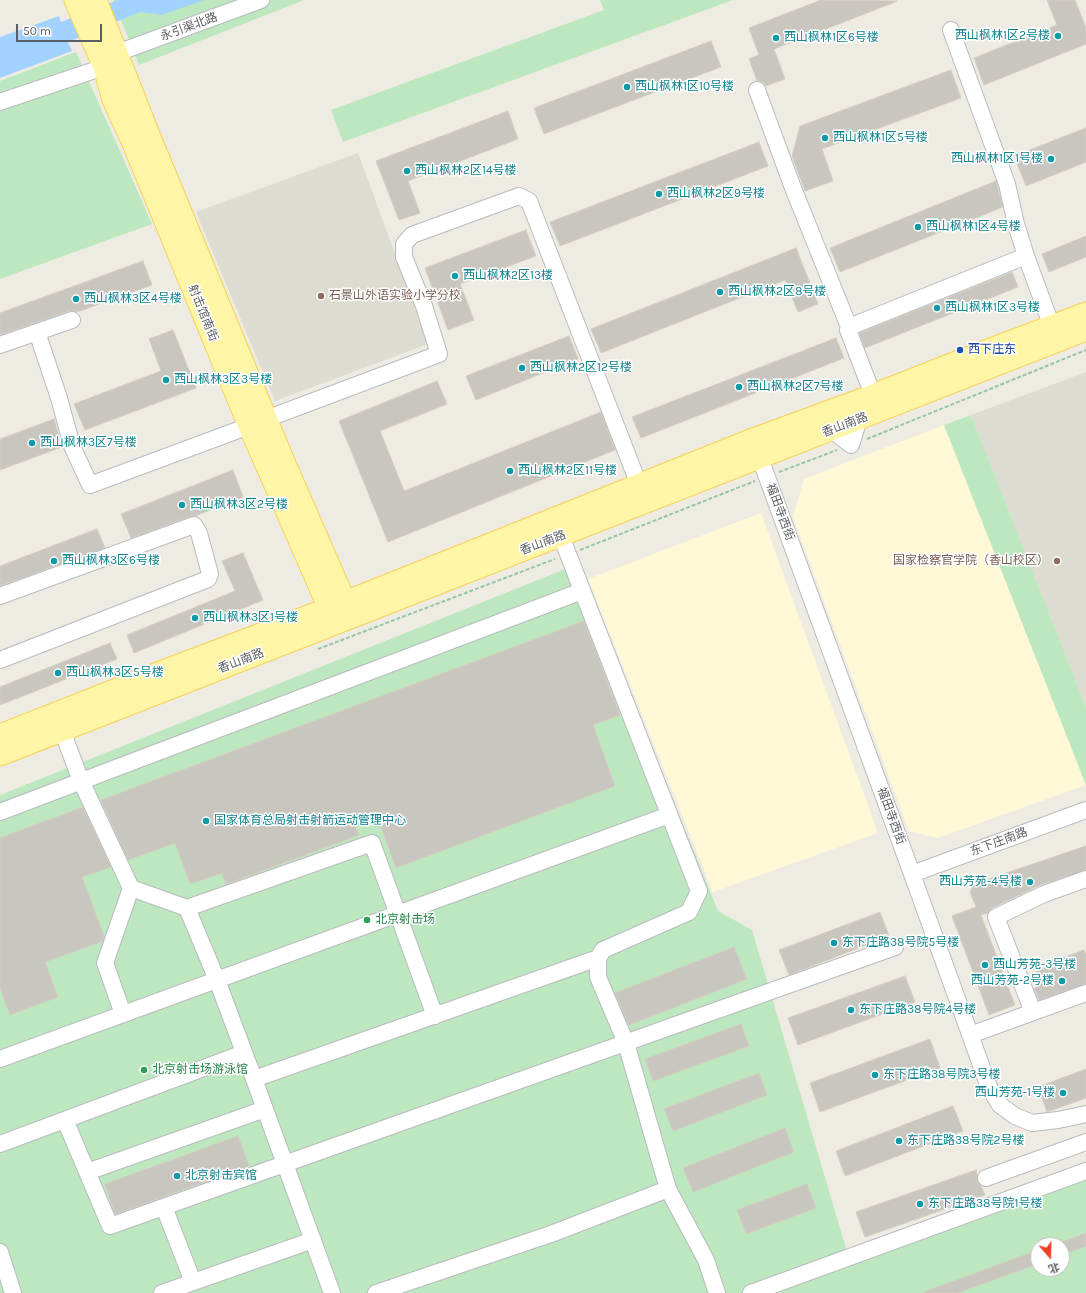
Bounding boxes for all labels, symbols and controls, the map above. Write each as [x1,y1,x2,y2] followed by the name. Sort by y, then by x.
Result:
[158,10,220,44] street label: 永引渠北路
[18,16,104,42] scale bar
[23,24,51,38] text: 50 m
[955,29,1050,43] place label: 西山枫林1区2号楼
[784,31,879,45] place label: 西山枫林1区6号楼
[1053,31,1063,41] marker: 西山枫林1区2号楼
[771,33,781,43] marker: 西山枫林1区6号楼
[635,80,734,94] place label: 西山枫林1区10号楼
[622,82,632,92] marker: 西山枫林1区10号楼
[833,131,928,145] place label: 西山枫林1区5号楼
[820,133,830,143] marker: 西山枫林1区5号楼
[951,152,1043,166] place label: 西山枫林1区1号楼
[1046,154,1056,164] marker: 西山枫林1区1号楼
[415,164,517,178] place label: 西山枫林2区14号楼
[402,166,412,176] marker: 西山枫林2区14号楼
[667,187,765,201] place label: 西山枫林2区9号楼
[654,189,664,199] marker: 西山枫林2区9号楼
[926,220,1021,234] place label: 西山枫林1区4号楼
[913,222,923,232] marker: 西山枫林1区4号楼
[463,269,553,283] place label: 西山枫林2区13楼
[450,271,460,281] marker: 西山枫林2区13楼
[185,282,221,344] street label: 射击馆南街
[728,285,826,299] place label: 西山枫林2区8号楼
[715,287,725,297] marker: 西山枫林2区8号楼
[329,289,461,303] place label: 石景山外语实验小学分校
[316,291,326,301] marker: 石景山外语实验小学分校
[84,292,182,306] place label: 西山枫林3区4号楼
[71,294,81,304] marker: 西山枫林3区4号楼
[945,301,1040,315] place label: 西山枫林1区3号楼
[932,303,942,313] marker: 西山枫林1区3号楼
[968,343,1016,357] place label: 西下庄东
[955,345,965,355] marker: 西下庄东
[530,361,632,375] place label: 西山枫林2区12号楼
[517,363,527,373] marker: 西山枫林2区12号楼
[174,373,272,387] place label: 西山枫林3区3号楼
[161,375,171,385] marker: 西山枫林3区3号楼
[747,380,844,394] place label: 西山枫林2区7号楼
[734,382,744,392] marker: 西山枫林2区7号楼
[820,410,870,440] street label: 香山南路
[40,436,137,450] place label: 西山枫林3区7号楼
[27,438,37,448] marker: 西山枫林3区7号楼
[518,464,617,478] place label: 西山枫林2区11号楼
[505,466,515,476] marker: 西山枫林2区11号楼
[763,481,797,543] street label: 福田寺西街
[190,498,288,512] place label: 西山枫林3区2号楼
[177,500,187,510] marker: 西山枫林3区2号楼
[518,528,568,558] street label: 香山南路
[62,554,160,568] place label: 西山枫林3区6号楼
[893,554,1049,568] place label: 国家检察官学院（香山校区）
[49,556,59,566] marker: 西山枫林3区6号楼
[1052,556,1062,566] marker: 国家检察官学院（香山校区）
[203,611,298,625] place label: 西山枫林3区1号楼
[190,613,200,623] marker: 西山枫林3区1号楼
[216,646,266,676] street label: 香山南路
[66,666,164,680] place label: 西山枫林3区5号楼
[53,668,63,678] marker: 西山枫林3区5号楼
[874,785,908,847] street label: 福田寺西街
[214,814,406,828] place label: 国家体育总局射击射箭运动管理中心
[201,816,211,826] marker: 国家体育总局射击射箭运动管理中心
[968,825,1030,859] street label: 东下庄南路
[939,875,1022,889] place label: 西山芳苑-4号楼
[1025,877,1035,887] marker: 西山芳苑-4号楼
[375,913,435,927] place label: 北京射击场
[362,915,372,925] marker: 北京射击场
[842,936,959,950] place label: 东下庄路38号院5号楼
[829,938,839,948] marker: 东下庄路38号院5号楼
[993,958,1076,972] place label: 西山芳苑-3号楼
[980,960,990,970] marker: 西山芳苑-3号楼
[971,974,1054,988] place label: 西山芳苑-2号楼
[1057,976,1067,986] marker: 西山芳苑-2号楼
[859,1003,976,1017] place label: 东下庄路38号院4号楼
[846,1005,856,1015] marker: 东下庄路38号院4号楼
[152,1063,248,1077] place label: 北京射击场游泳馆
[139,1065,149,1075] marker: 北京射击场游泳馆
[883,1068,1001,1082] place label: 东下庄路38号院3号楼
[870,1070,880,1080] marker: 东下庄路38号院3号楼
[975,1086,1055,1100] place label: 西山芳苑-1号楼
[1058,1088,1068,1098] marker: 西山芳苑-1号楼
[907,1134,1024,1148] place label: 东下庄路38号院2号楼
[894,1136,904,1146] marker: 东下庄路38号院2号楼
[185,1169,257,1183] place label: 北京射击宾馆
[172,1171,182,1181] marker: 北京射击宾馆
[928,1197,1042,1211] place label: 东下庄路38号院1号楼
[915,1199,925,1209] marker: 东下庄路38号院1号楼
[1030,1237,1070,1277] north arrow
[1047,1260,1061,1276] text: 北

